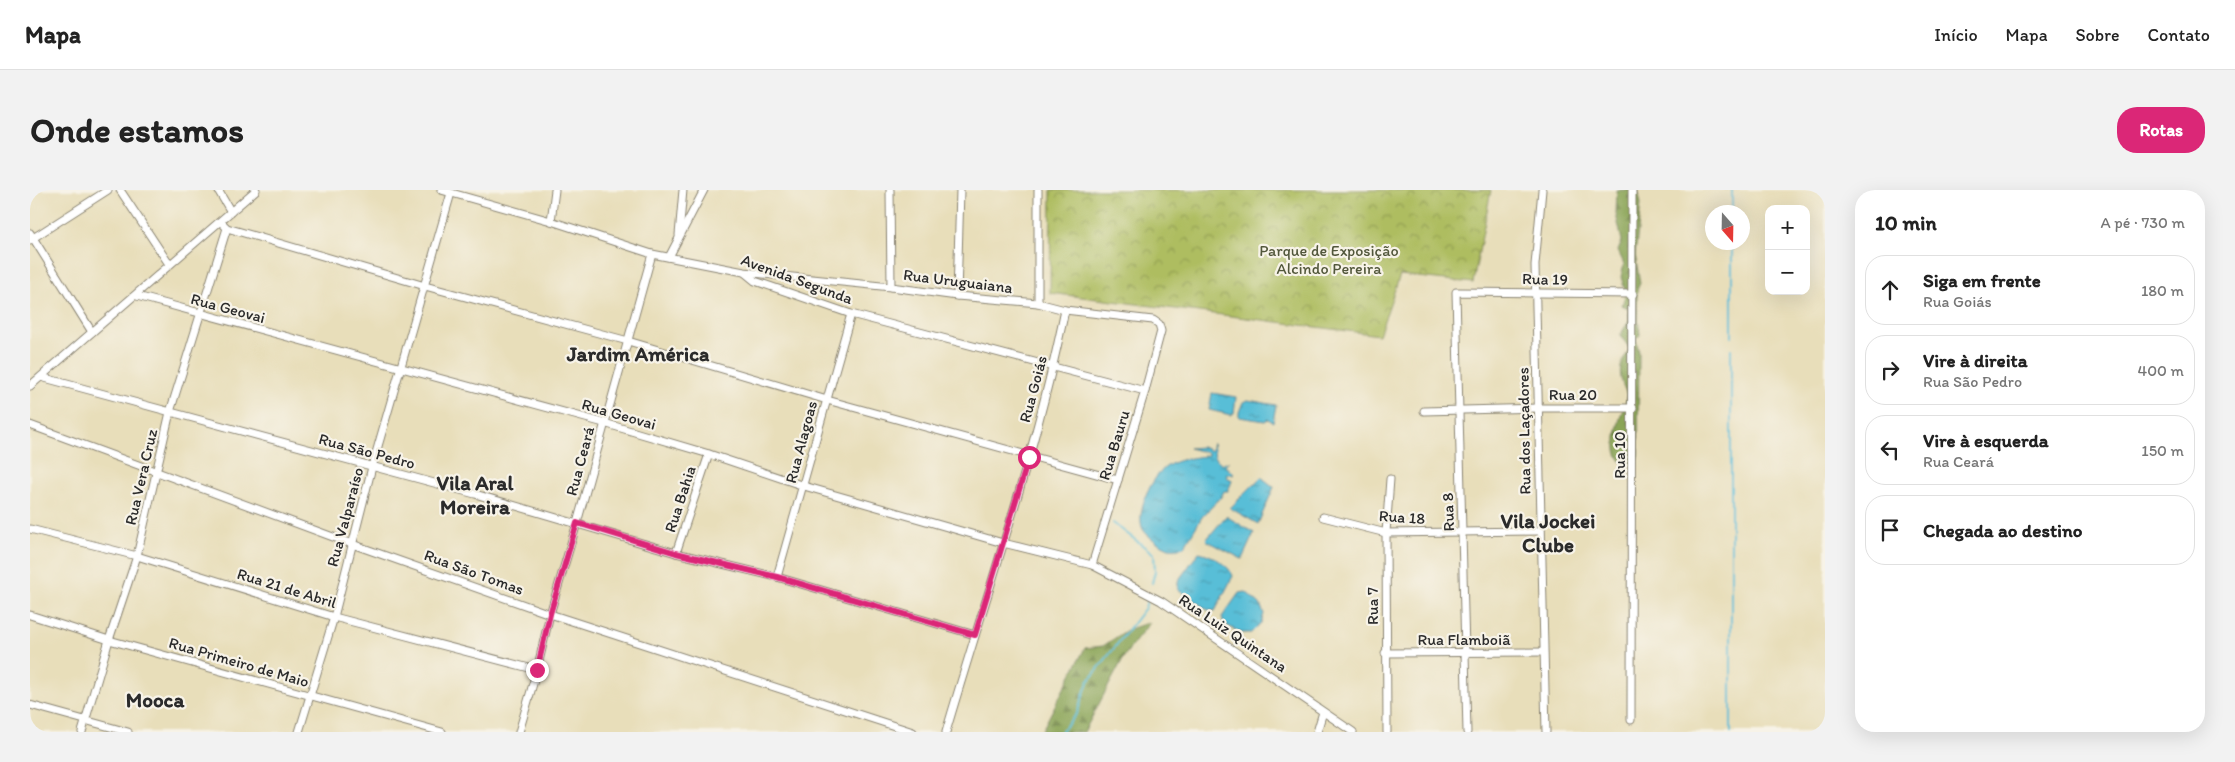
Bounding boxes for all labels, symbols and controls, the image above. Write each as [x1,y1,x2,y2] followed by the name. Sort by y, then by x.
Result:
[25,20,81,49] text: Mapa
[1934,24,1978,46] text: Início
[2006,24,2048,46] text: Mapa
[2076,24,2120,46] text: Sobre
[2148,24,2210,46] text: Contato
[2117,107,2205,153] button: Rotas
[30,109,244,151] text: Onde estamos
[1705,205,1750,250] north arrow
[1765,205,1810,295] map controls
[1765,205,1810,250] button: +
[1875,210,1937,235] text: 10 min
[2100,213,2185,232] text: A pé · 730 m
[1259,241,1399,278] park label: Parque de Exposição Alcindo Pereira
[739,250,856,308] street label: Avenida Segunda
[1765,250,1810,295] button: −
[902,265,1014,297] street label: Rua Uruguaiana
[1522,269,1568,289] street label: Rua 19
[1923,269,2041,292] text: Siga em frente
[1876,276,1904,304] icon: ahead
[2141,281,2184,300] text: 180 m
[189,289,267,327] street label: Rua Geovai
[1923,292,1992,311] text: Rua Goiás
[566,341,710,366] district label: Jardim América
[1923,349,2028,372] text: Vire à direita
[1015,353,1051,425] street label: Rua Goiás
[1876,356,1904,384] icon: right
[2138,361,2184,380] text: 400 m
[1513,367,1535,495] street label: Rua dos Laçadores
[1923,372,2022,391] text: Rua São Pedro
[1549,385,1597,404] street label: Rua 20
[580,394,658,434] street label: Rua Geovai
[781,399,821,485] street label: Rua Alagoas
[1094,407,1134,482] street label: Rua Bauru
[562,424,599,498] street label: Rua Ceará
[121,427,161,527] street label: Rua Vera Cruz
[317,429,417,473] street label: Rua São Pedro
[1923,429,2049,452] text: Vire à esquerda
[1610,431,1629,479] street label: Rua 10
[1876,436,1904,464] icon: left
[2141,441,2184,460] text: 150 m
[1018,446,1041,469] route start
[1923,452,1994,471] text: Rua Ceará
[660,463,700,535] street label: Rua Bahia
[323,465,367,569] street label: Rua Valparaíso
[437,470,515,519] district label: Vila Aral Moreira
[1438,492,1458,532] street label: Rua 8
[1378,506,1426,528] street label: Rua 18
[1501,508,1595,557] district label: Vila Jockei Clube
[1876,516,1904,544] icon: arrive
[1923,519,2082,542] text: Chegada ao destino
[422,545,526,599] street label: Rua São Tomas
[235,564,340,612] street label: Rua 21 de Abril
[1363,587,1382,625] street label: Rua 7
[1175,590,1291,676] street label: Rua Luiz Quintana
[1418,630,1511,649] street label: Rua Flamboiã
[167,633,311,691] street label: Rua Primeiro de Maio
[526,659,549,682] route end
[126,687,185,712] district label: Mooca

